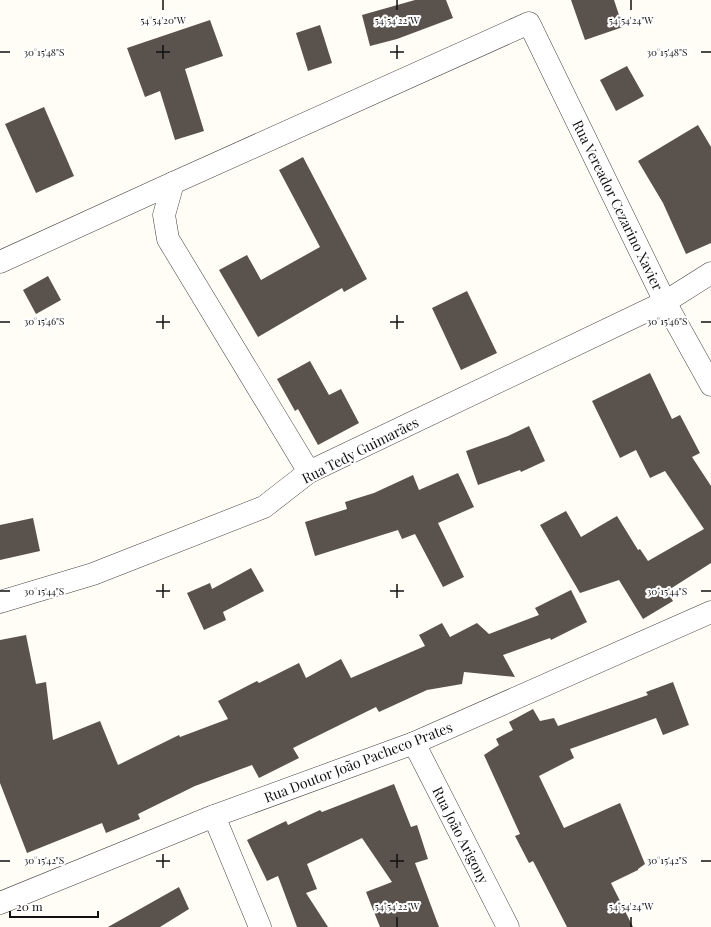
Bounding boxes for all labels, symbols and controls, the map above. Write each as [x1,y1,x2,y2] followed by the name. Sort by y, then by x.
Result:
[140,13,187,27] text: 54°54'20"W
[375,13,420,27] text: 54°54'22"W
[609,13,654,27] text: 54°54'24"W
[24,45,64,59] text: 30°15'48"S
[647,45,687,59] text: 30°15'48"S
[568,117,668,294] street label: Rua Vereador Cezarino Xavier
[24,314,64,328] text: 30°15'46"S
[647,314,687,328] text: 30°15'46"S
[298,412,422,488] street label: Rua Tedy Guimarães
[24,584,64,598] text: 30°15'44"S
[647,584,687,598] text: 30°15'44"S
[261,717,455,807] street label: Rua Doutor João Pacheco Prates
[428,783,494,887] street label: Rua João Arigony
[24,853,64,867] text: 30°15'42"S
[647,853,687,867] text: 30°15'42"S
[10,893,98,919] scale bar
[16,898,43,914] text: 20 m
[375,899,420,913] text: 54°54'22"W
[609,899,654,913] text: 54°54'24"W

